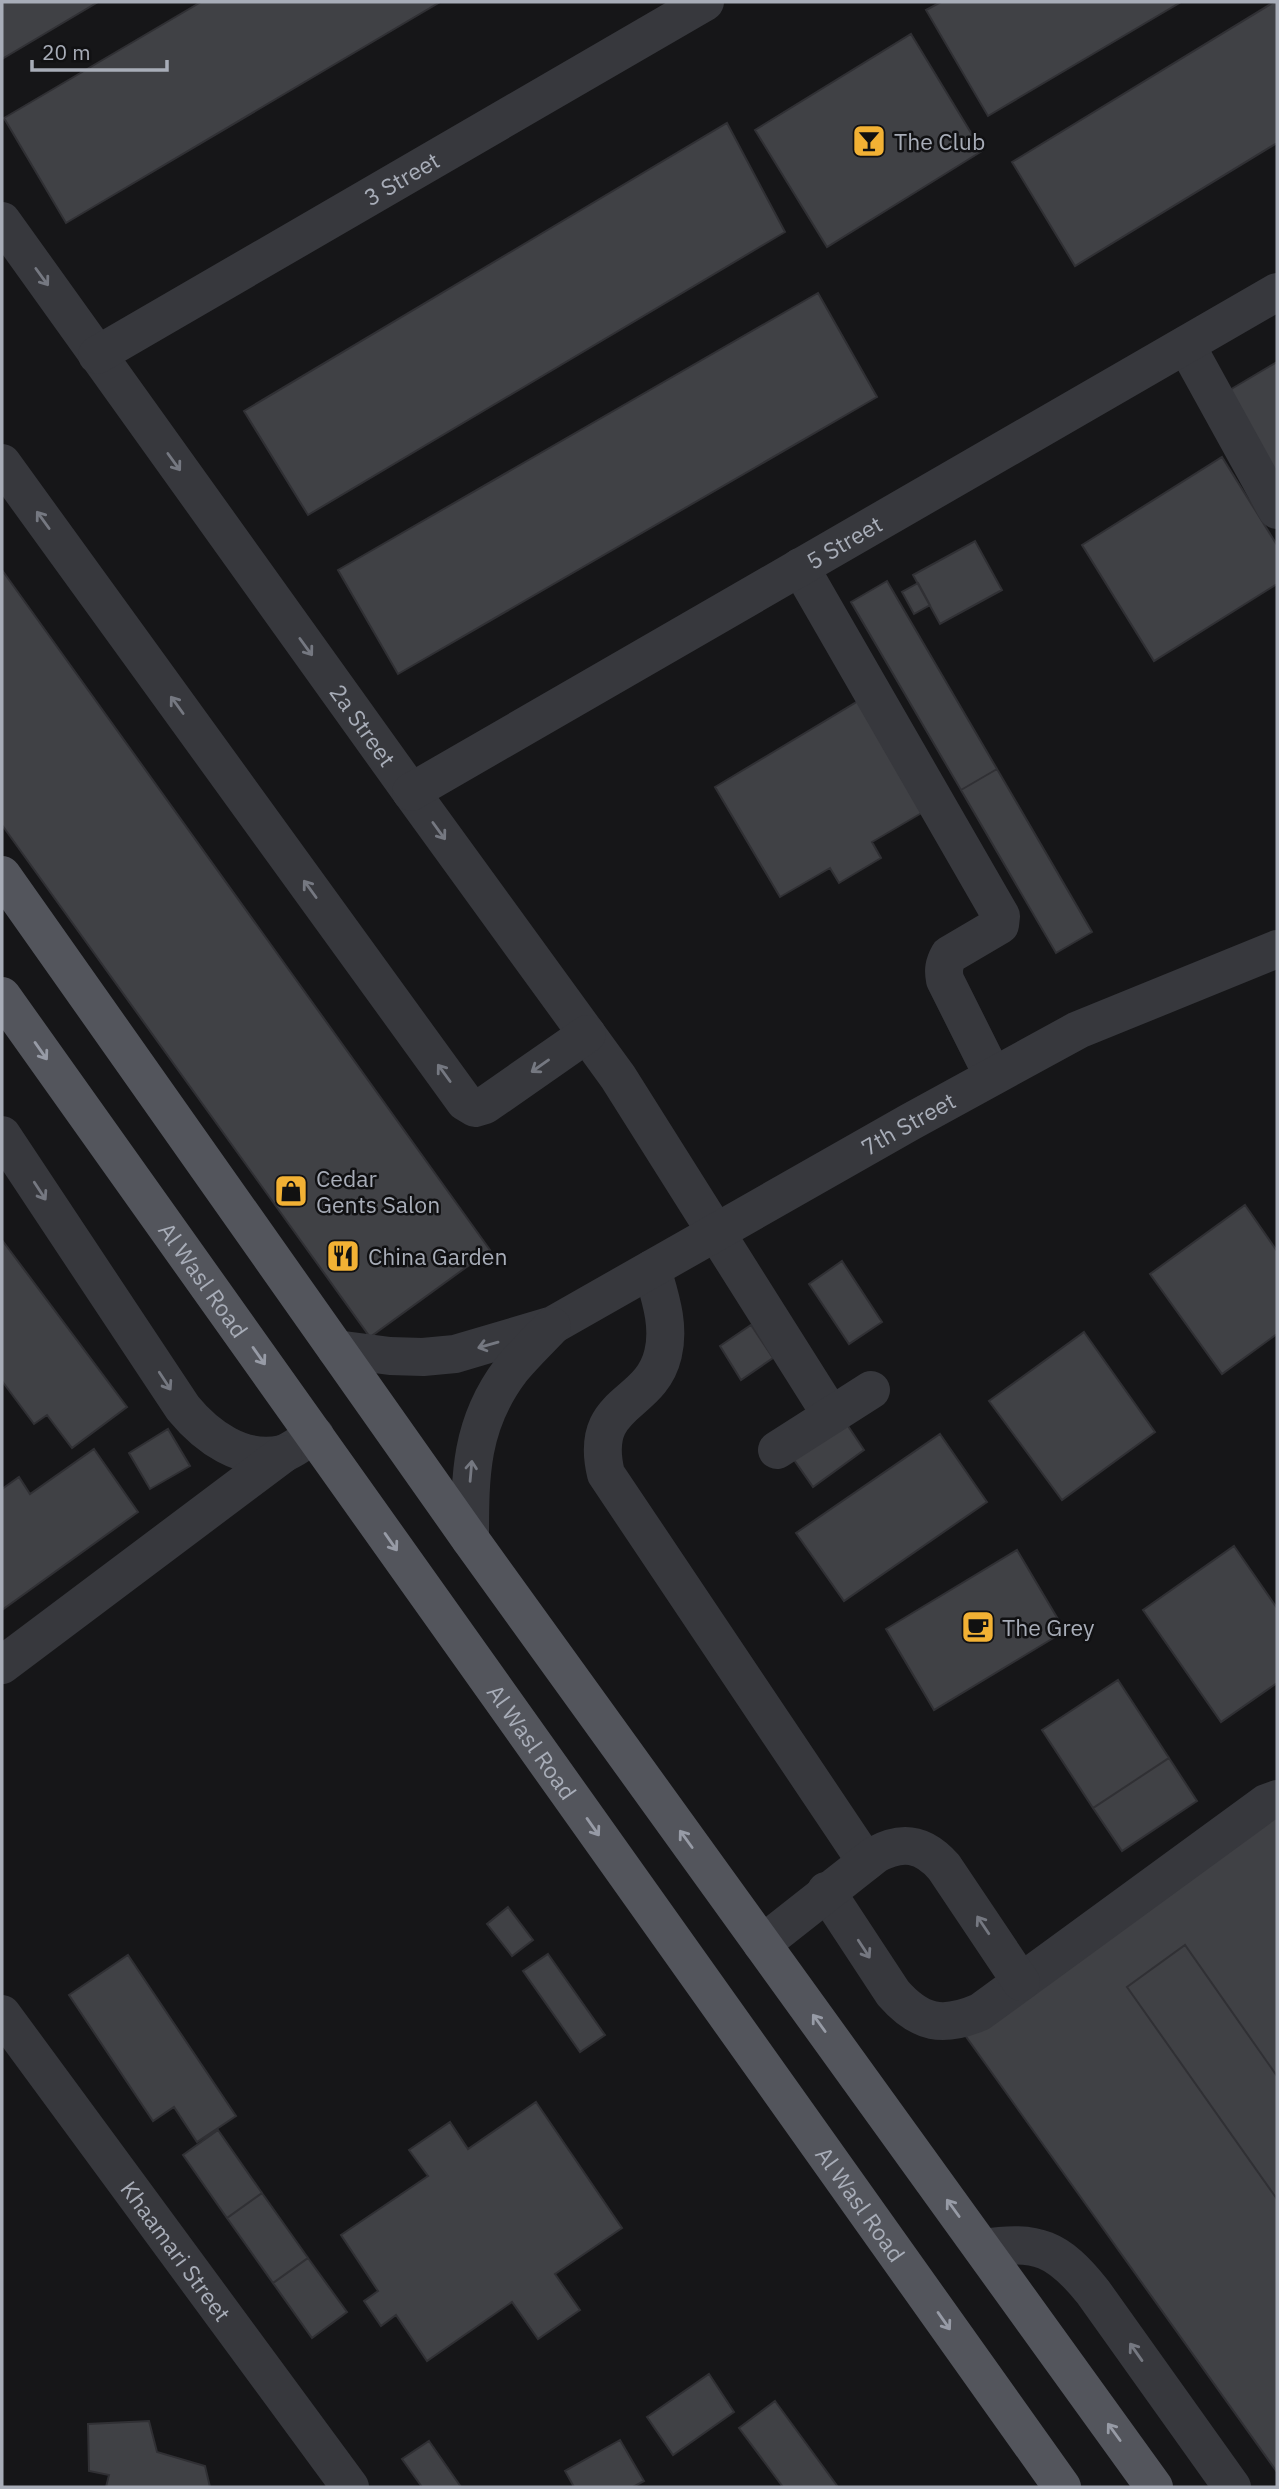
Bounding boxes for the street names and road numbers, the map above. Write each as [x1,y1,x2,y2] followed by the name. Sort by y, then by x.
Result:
[358,145,445,212] street label: 3 Street
[801,508,887,576] street label: 5 Street
[323,678,403,772] street label: 2a Street
[855,1085,960,1162] street label: 7th Street
[152,1216,255,1343] street label: Al Wasl Road
[481,1678,583,1805] street label: Al Wasl Road
[809,2140,912,2268] street label: Al Wasl Road
[115,2174,238,2327] street label: Khaamari Street

